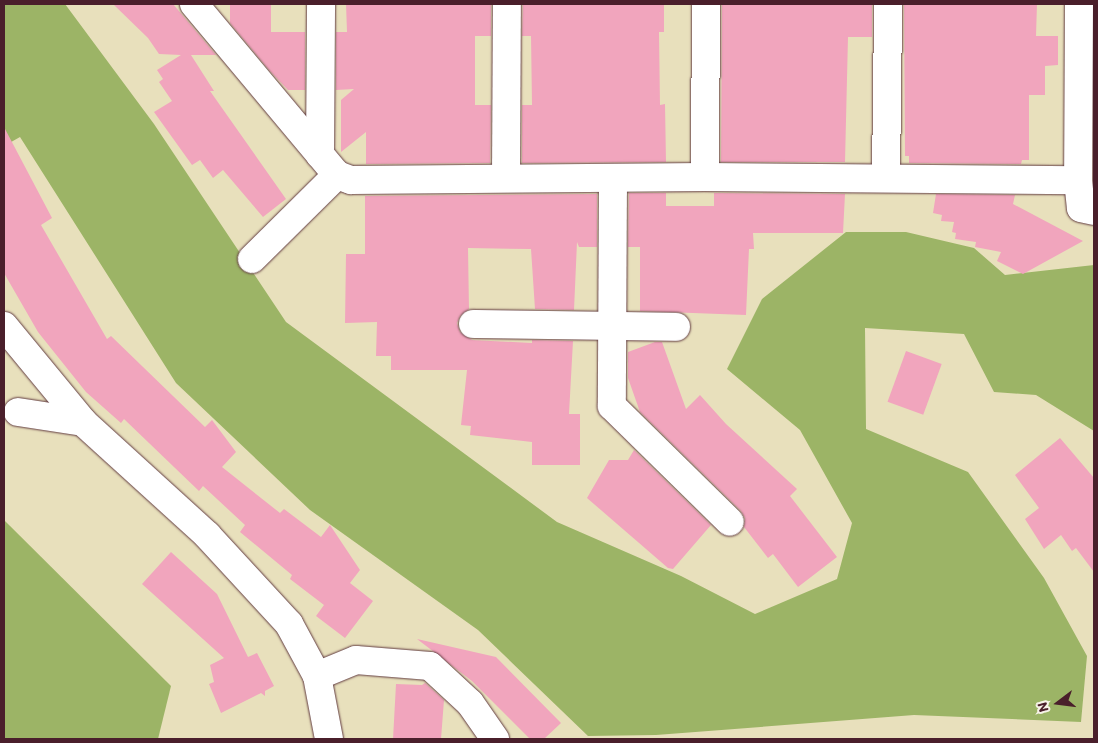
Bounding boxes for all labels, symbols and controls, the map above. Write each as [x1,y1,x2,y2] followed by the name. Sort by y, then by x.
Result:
[1033,678,1083,728] north arrow
[1034,700,1052,714] text: N

